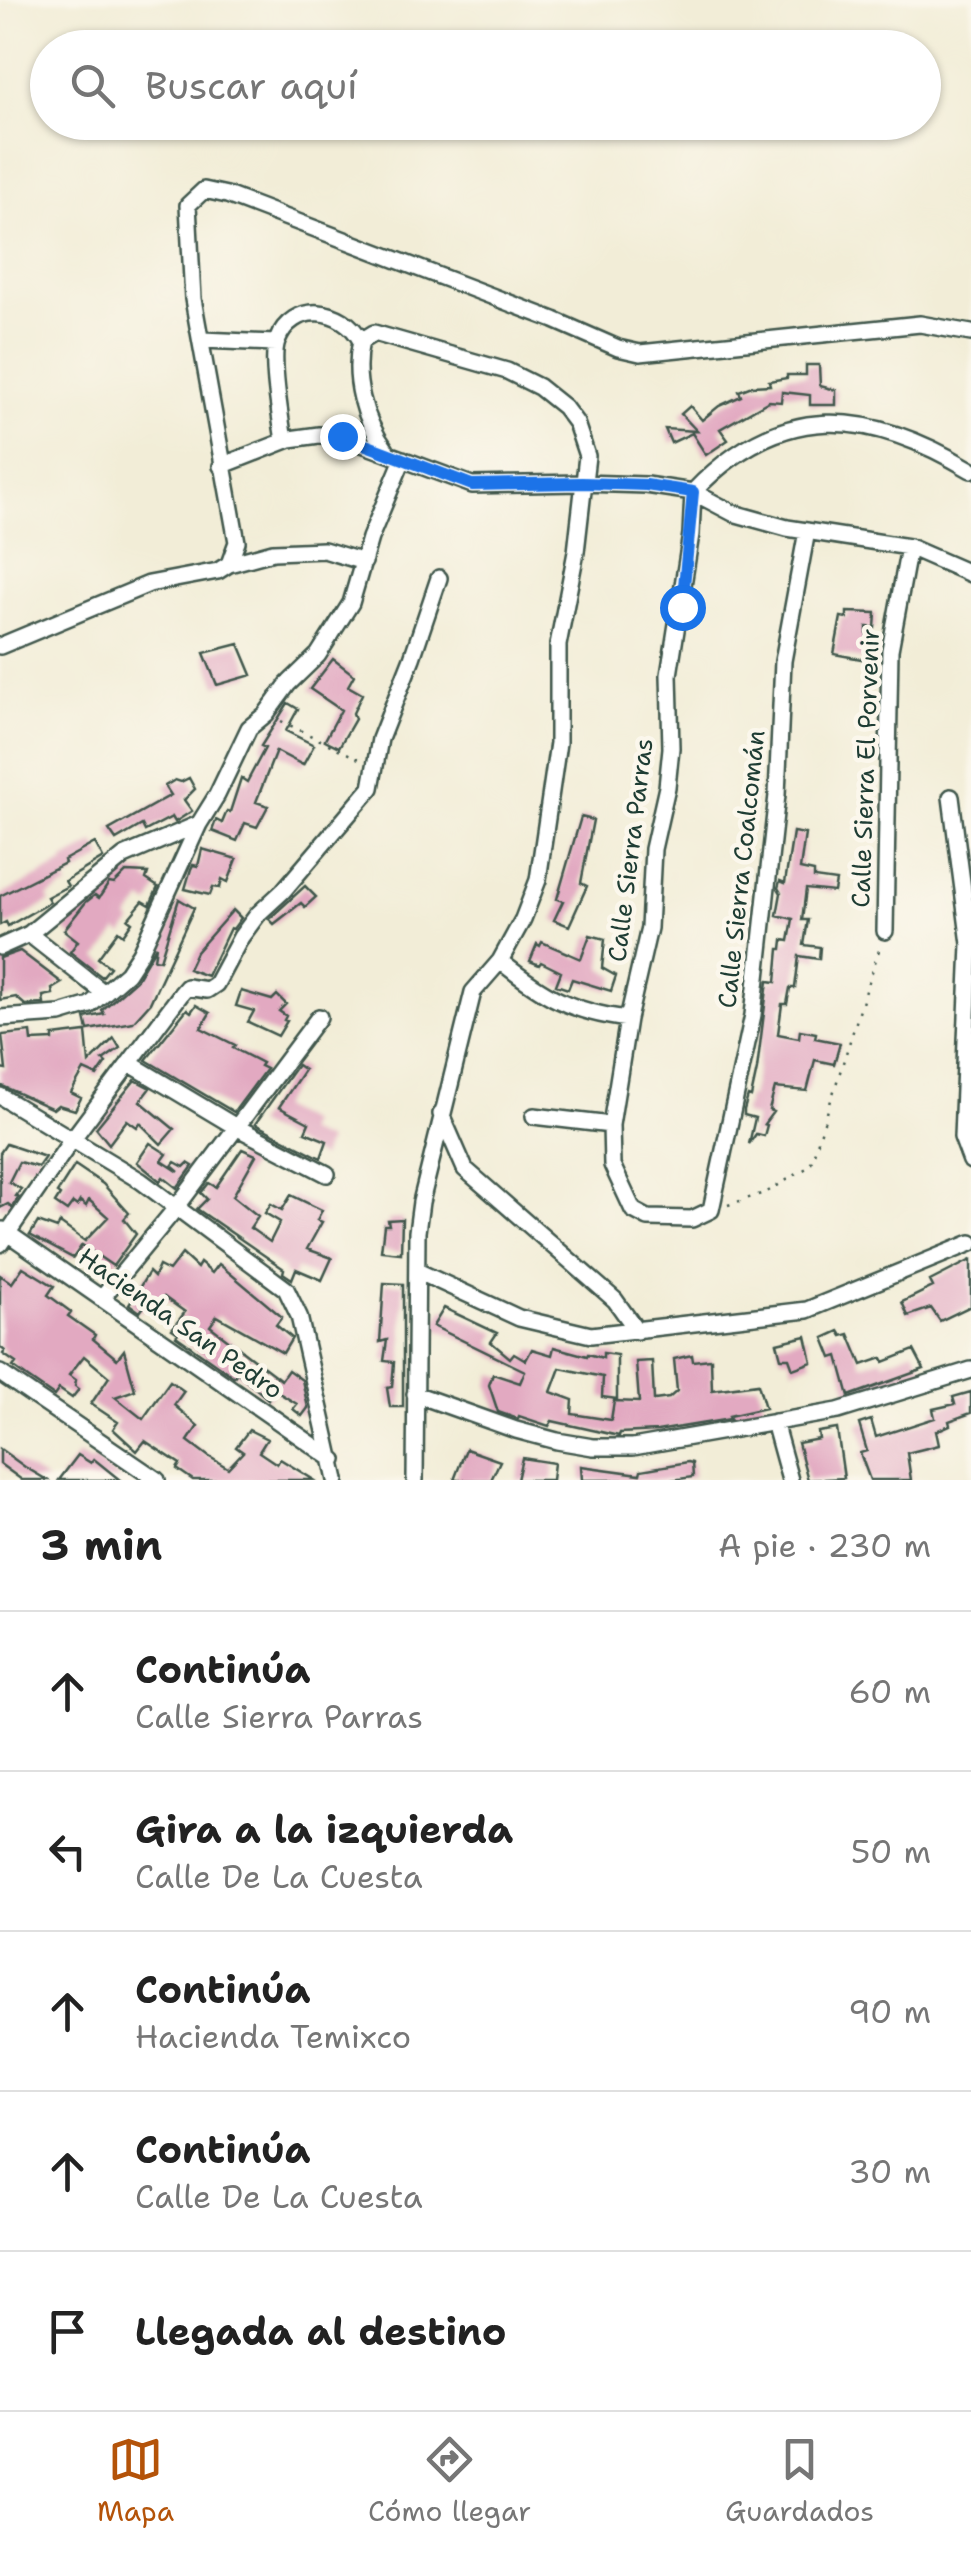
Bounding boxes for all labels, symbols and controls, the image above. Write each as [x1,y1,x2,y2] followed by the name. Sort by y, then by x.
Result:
[30,30,941,140] search box
[65,58,120,113] icon: search
[145,60,358,111] text: Buscar aquí
[320,414,366,460] route end
[660,585,706,631] route start
[843,628,887,908] street label: Calle Sierra El Porvenir
[709,728,773,1010] street label: Calle Sierra Coalcomán
[599,736,661,964] street label: Calle Sierra Parras
[72,1239,290,1407] street label: Hacienda San Pedro
[40,1517,162,1573] text: 3 min
[718,1524,931,1567] text: A pie · 230 m
[135,1644,310,1695] text: Continúa
[40,1664,95,1719] icon: ahead
[849,1670,931,1713] text: 60 m
[135,1695,423,1738] text: Calle Sierra Parras
[135,1804,513,1855] text: Gira a la izquierda
[40,1824,95,1879] icon: left
[851,1830,931,1873] text: 50 m
[135,1855,423,1898] text: Calle De La Cuesta
[135,1964,310,2015] text: Continúa
[40,1984,95,2039] icon: ahead
[848,1990,931,2033] text: 90 m
[135,2015,411,2058] text: Hacienda Temixco
[135,2124,310,2175] text: Continúa
[40,2144,95,2199] icon: ahead
[848,2150,931,2193] text: 30 m
[135,2175,423,2218] text: Calle De La Cuesta
[40,2304,95,2359] icon: arrive
[135,2306,506,2357] text: Llegada al destino
[97,2432,174,2530] tab: Mapa
[368,2432,531,2530] tab: Cómo llegar
[725,2432,874,2530] tab: Guardados

